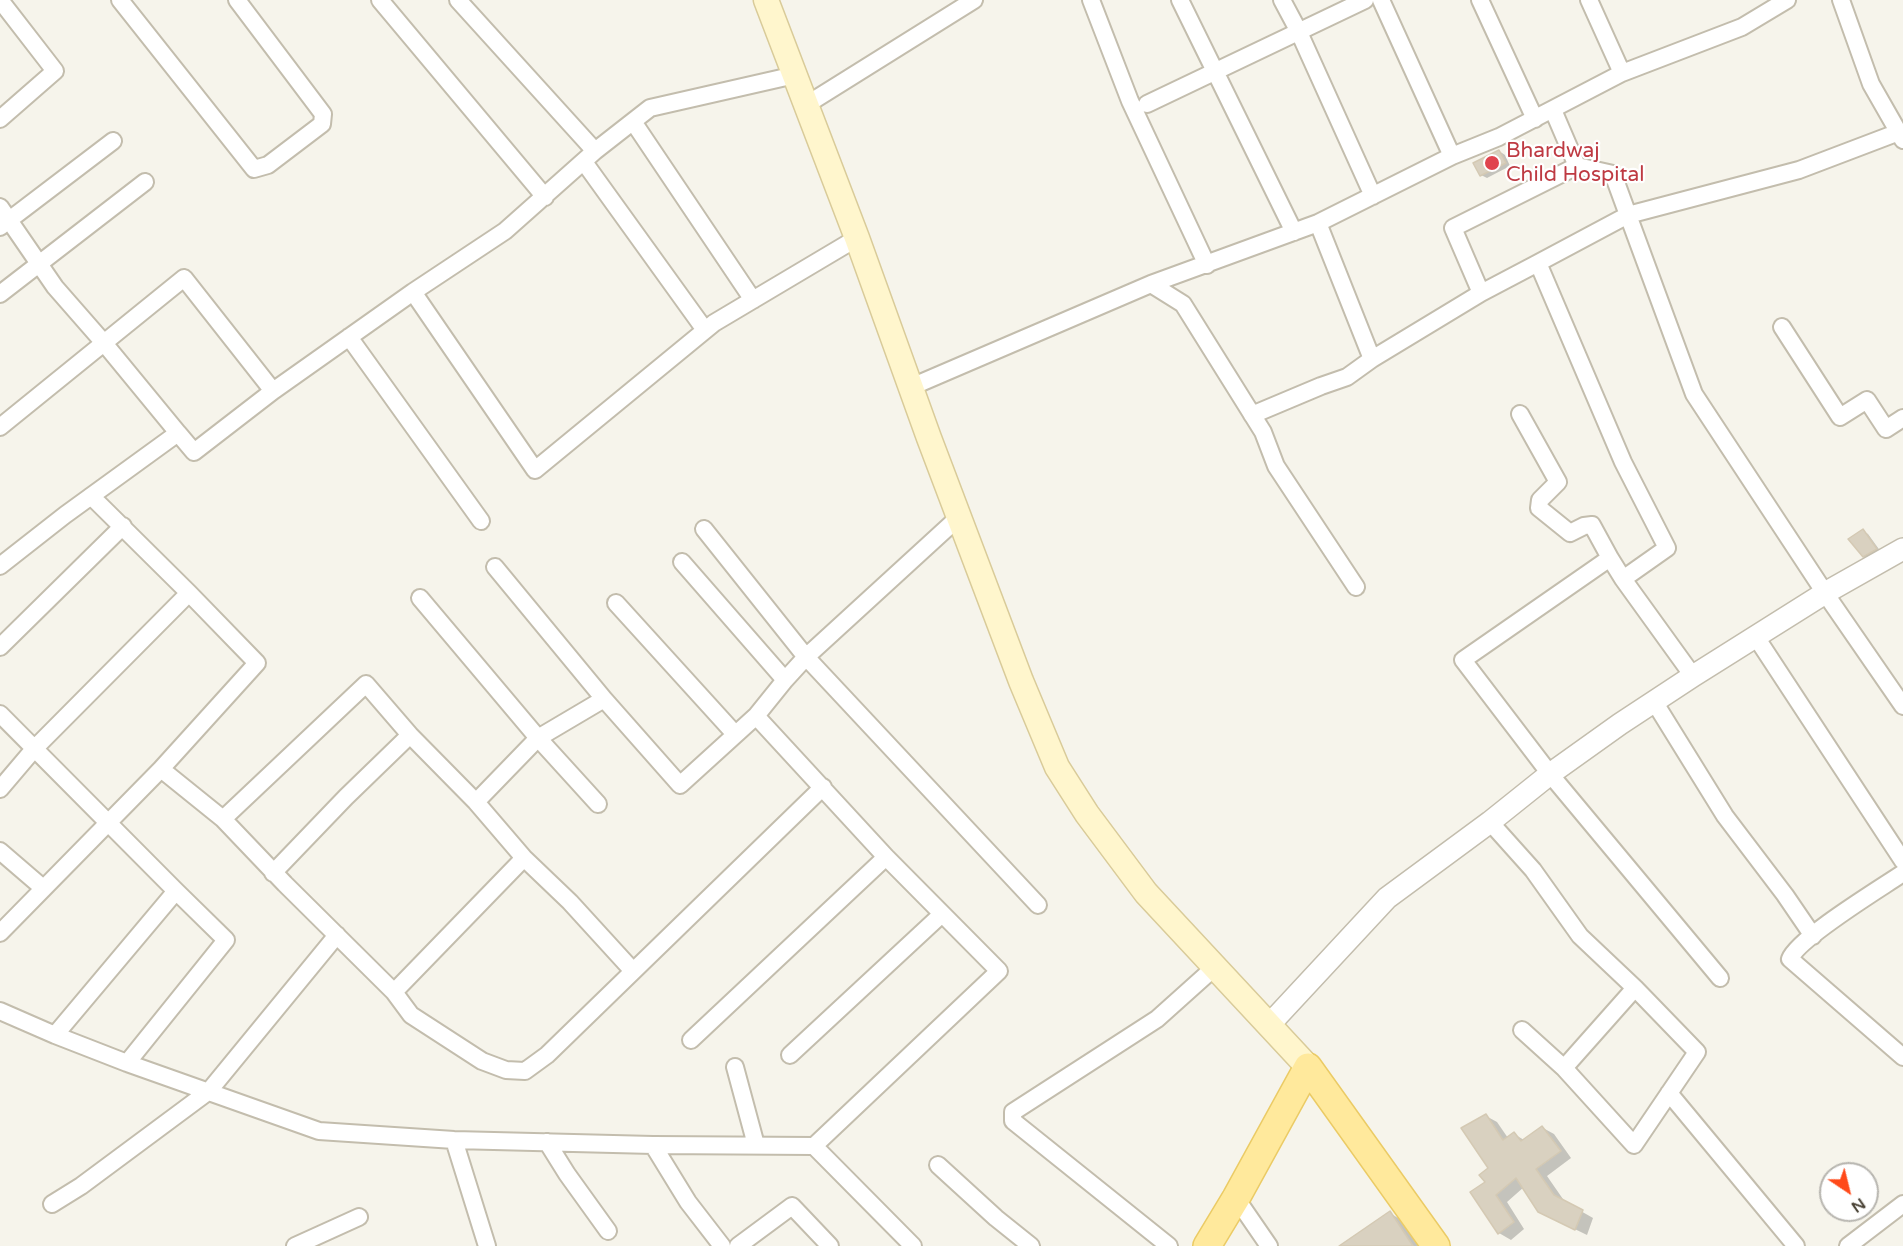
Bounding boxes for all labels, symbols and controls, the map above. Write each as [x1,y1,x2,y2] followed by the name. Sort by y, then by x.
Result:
[1506,138,1644,188] place label: Bhardwaj Child Hospital
[1483,154,1501,172] marker: Bhardwaj Child Hospital
[1819,1162,1879,1222] north arrow
[1847,1193,1869,1217] text: N

